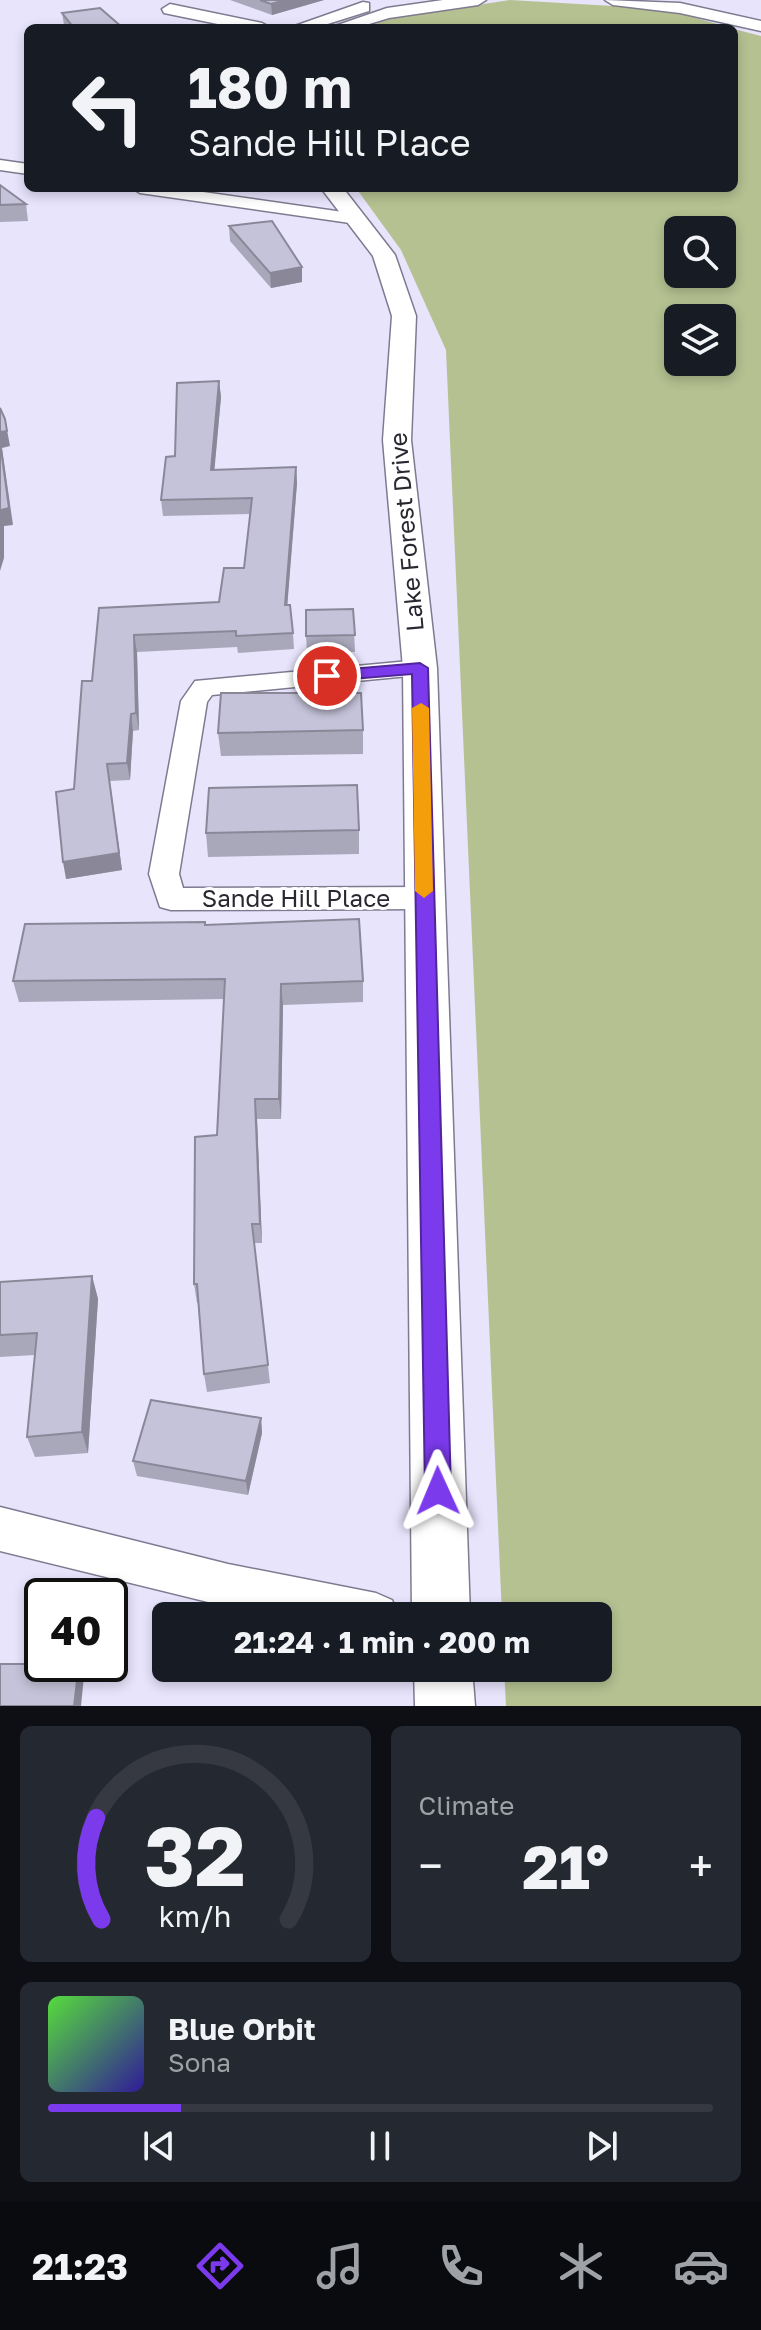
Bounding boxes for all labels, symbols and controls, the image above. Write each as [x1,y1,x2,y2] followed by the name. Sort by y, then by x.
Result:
[188,53,352,120] text: 180 m
[56,56,160,160] icon: left
[188,121,471,164] text: Sande Hill Place
[664,216,736,376] map controls
[664,216,736,288] button: search
[664,304,736,376] button: layers
[382,431,429,633] street label: Lake Forest Drive
[293,642,361,710] pin
[305,654,349,698] icon: arrive
[202,883,390,912] street label: Sande Hill Place
[396,1449,480,1533] position arrow
[24,1578,128,1682] speed limit sign: 40
[234,1624,530,1660] text: 21:24 · 1 min · 200 m
[419,1790,514,1821] text: Climate
[145,1804,246,1904] text: 32
[522,1830,609,1902] text: 21°
[419,1839,443,1892] text: −
[689,1839,713,1892] text: +
[159,1899,232,1933] text: km/h
[168,2011,316,2047] text: Blue Orbit
[168,2047,231,2078] text: Sona
[137,2124,181,2168] icon: previous
[358,2124,402,2168] icon: pause
[580,2124,624,2168] icon: next
[192,2238,248,2294] icon: directions
[312,2238,368,2294] icon: music
[433,2238,489,2294] icon: phone
[553,2238,609,2294] icon: climate
[673,2238,729,2294] icon: car
[32,2245,128,2288] text: 21:23

